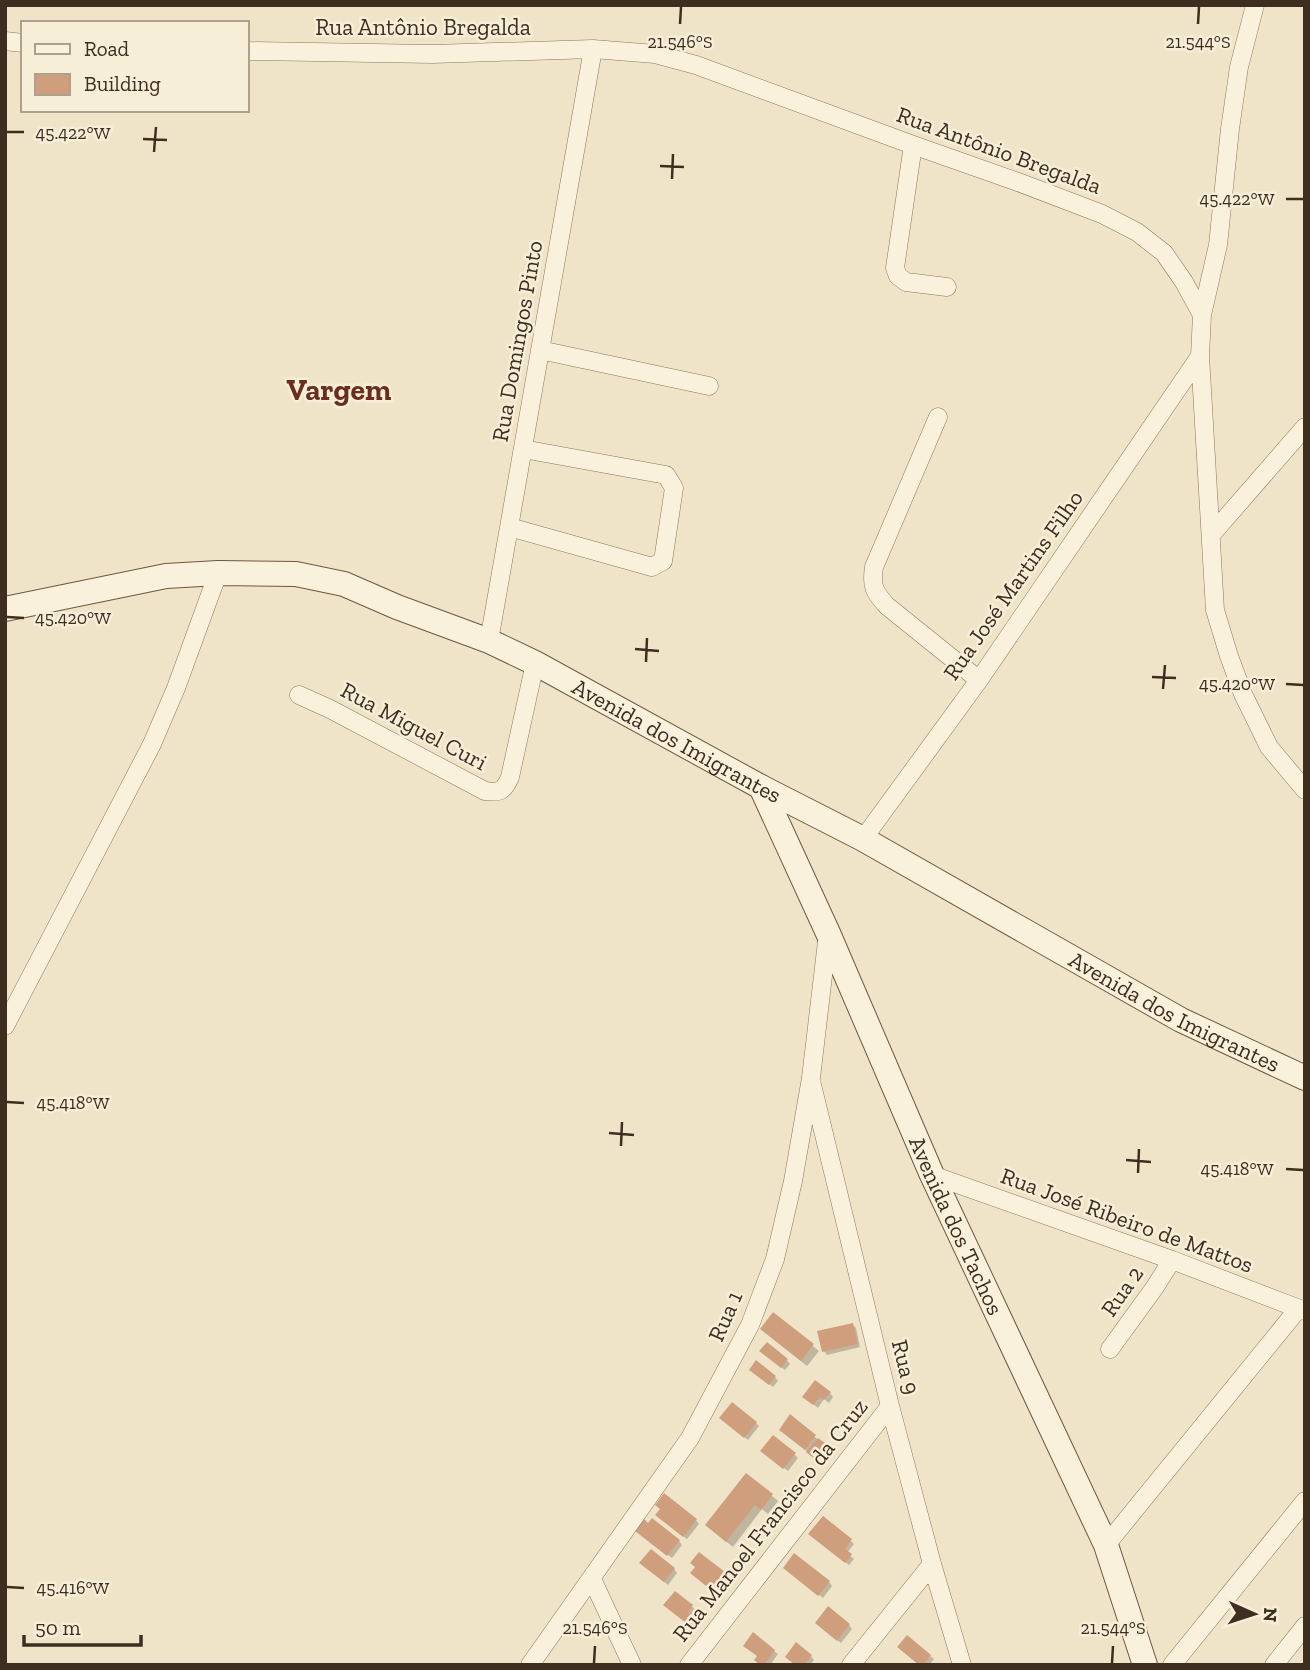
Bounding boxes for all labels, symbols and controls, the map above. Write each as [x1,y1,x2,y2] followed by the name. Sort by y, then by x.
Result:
[315,13,531,41] street label: Rua Antônio Bregalda
[21,21,248,112] legend
[647,31,713,53] text: 21.546°S
[1166,31,1230,53] text: 21.544°S
[84,36,130,61] text: Road
[84,71,161,96] text: Building
[893,100,1105,200] street label: Rua Antônio Bregalda
[36,122,111,144] text: 45.422°W
[1200,188,1275,210] text: 45.422°W
[486,238,548,444] street label: Rua Domingos Pinto
[287,372,391,408] district label: Vargem
[937,485,1089,685] street label: Rua José Martins Filho
[35,607,111,629] text: 45.420°W
[567,672,786,809] street label: Avenida dos Imigrantes
[1199,673,1275,695] text: 45.420°W
[336,676,492,776] street label: Rua Miguel Curi
[1064,945,1284,1078] street label: Avenida dos Imigrantes
[37,1092,110,1114] text: 45.418°W
[903,1132,1010,1319] street label: Avenida dos Tachos
[1201,1158,1274,1180] text: 45.418°W
[997,1161,1257,1279] street label: Rua José Ribeiro de Mattos
[1095,1260,1149,1322] street label: Rua 2
[702,1286,748,1346] street label: Rua 1
[886,1337,926,1397] street label: Rua 9
[667,1393,874,1647] street label: Rua Manoel Francisco da Cruz
[37,1577,110,1599] text: 45.416°W
[1219,1579,1289,1649] north arrow
[24,1604,142,1648] scale bar
[1259,1607,1282,1623] text: N
[35,1615,81,1640] text: 50 m
[562,1617,628,1639] text: 21.546°S
[1081,1617,1145,1639] text: 21.544°S

